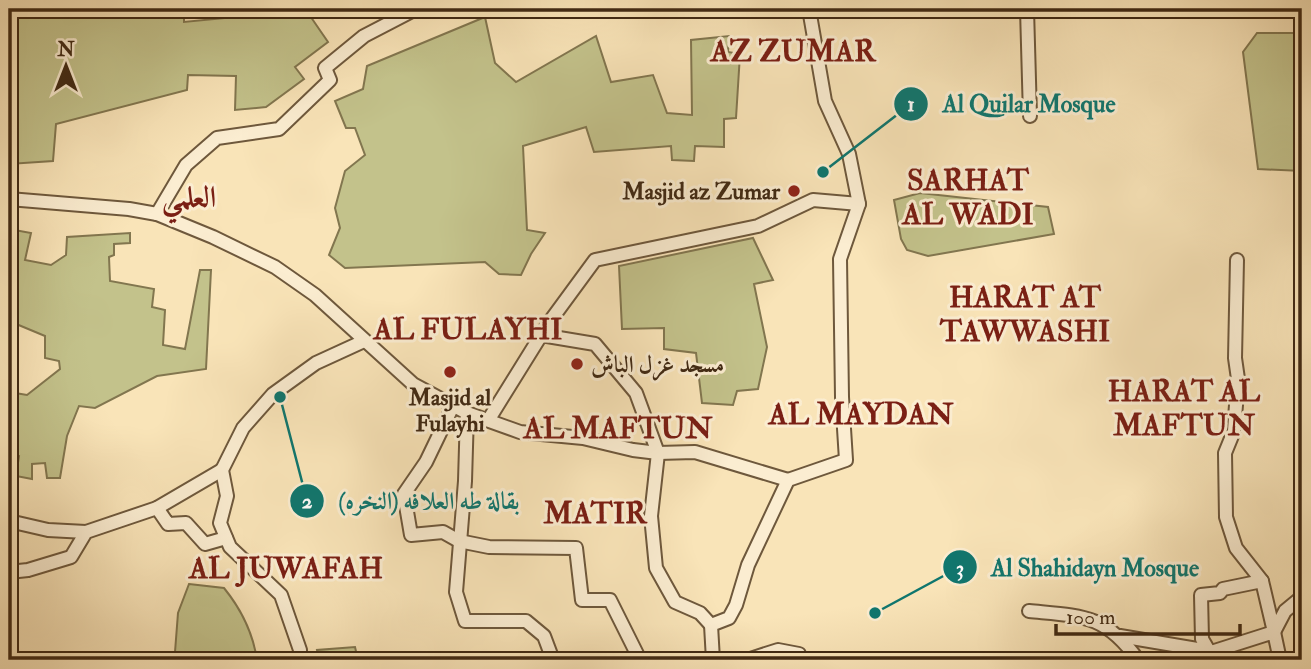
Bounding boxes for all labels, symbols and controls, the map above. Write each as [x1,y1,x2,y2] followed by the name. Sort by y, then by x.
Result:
[32,32,102,102] north arrow
[708,33,877,70] district label: AZ ZUMAR
[56,38,75,62] text: N
[893,81,1129,126] callout: Al Quilar Mosque
[941,89,1116,120] text: Al Quilar Mosque
[907,91,915,118] text: 1
[900,162,1034,233] district label: SARHAT AL WADI
[622,177,780,206] place label: Masjid az Zumar
[162,179,216,224] district label: العلمي
[786,183,802,199] marker: Masjid az Zumar
[939,279,1110,350] district label: HARAT AT TAWWASHI
[372,311,562,348] district label: AL FULAYHI
[591,350,724,381] place label: مسجد غزل الباش
[569,356,585,372] marker: مسجد غزل الباش
[442,364,458,380] marker: Masjid al Fulayhi
[1108,373,1261,444] district label: HARAT AL MAFTUN
[408,383,492,439] place label: Masjid al Fulayhi
[767,396,955,433] district label: AL MAYDAN
[522,410,714,447] district label: AL MAFTUN
[290,478,534,523] callout: بقالة طه العلافه (النخره)
[338,486,520,517] text: بقالة طه العلافه (النخره)
[302,488,313,515] text: 2
[543,495,648,532] district label: MATIR
[942,545,1213,590] callout: Al Shahidayn Mosque
[187,550,383,587] district label: AL JUWAFAH
[990,553,1199,584] text: Al Shahidayn Mosque
[956,555,964,582] text: 3
[1056,592,1239,636] scale bar
[1066,604,1116,631] text: 100 m

